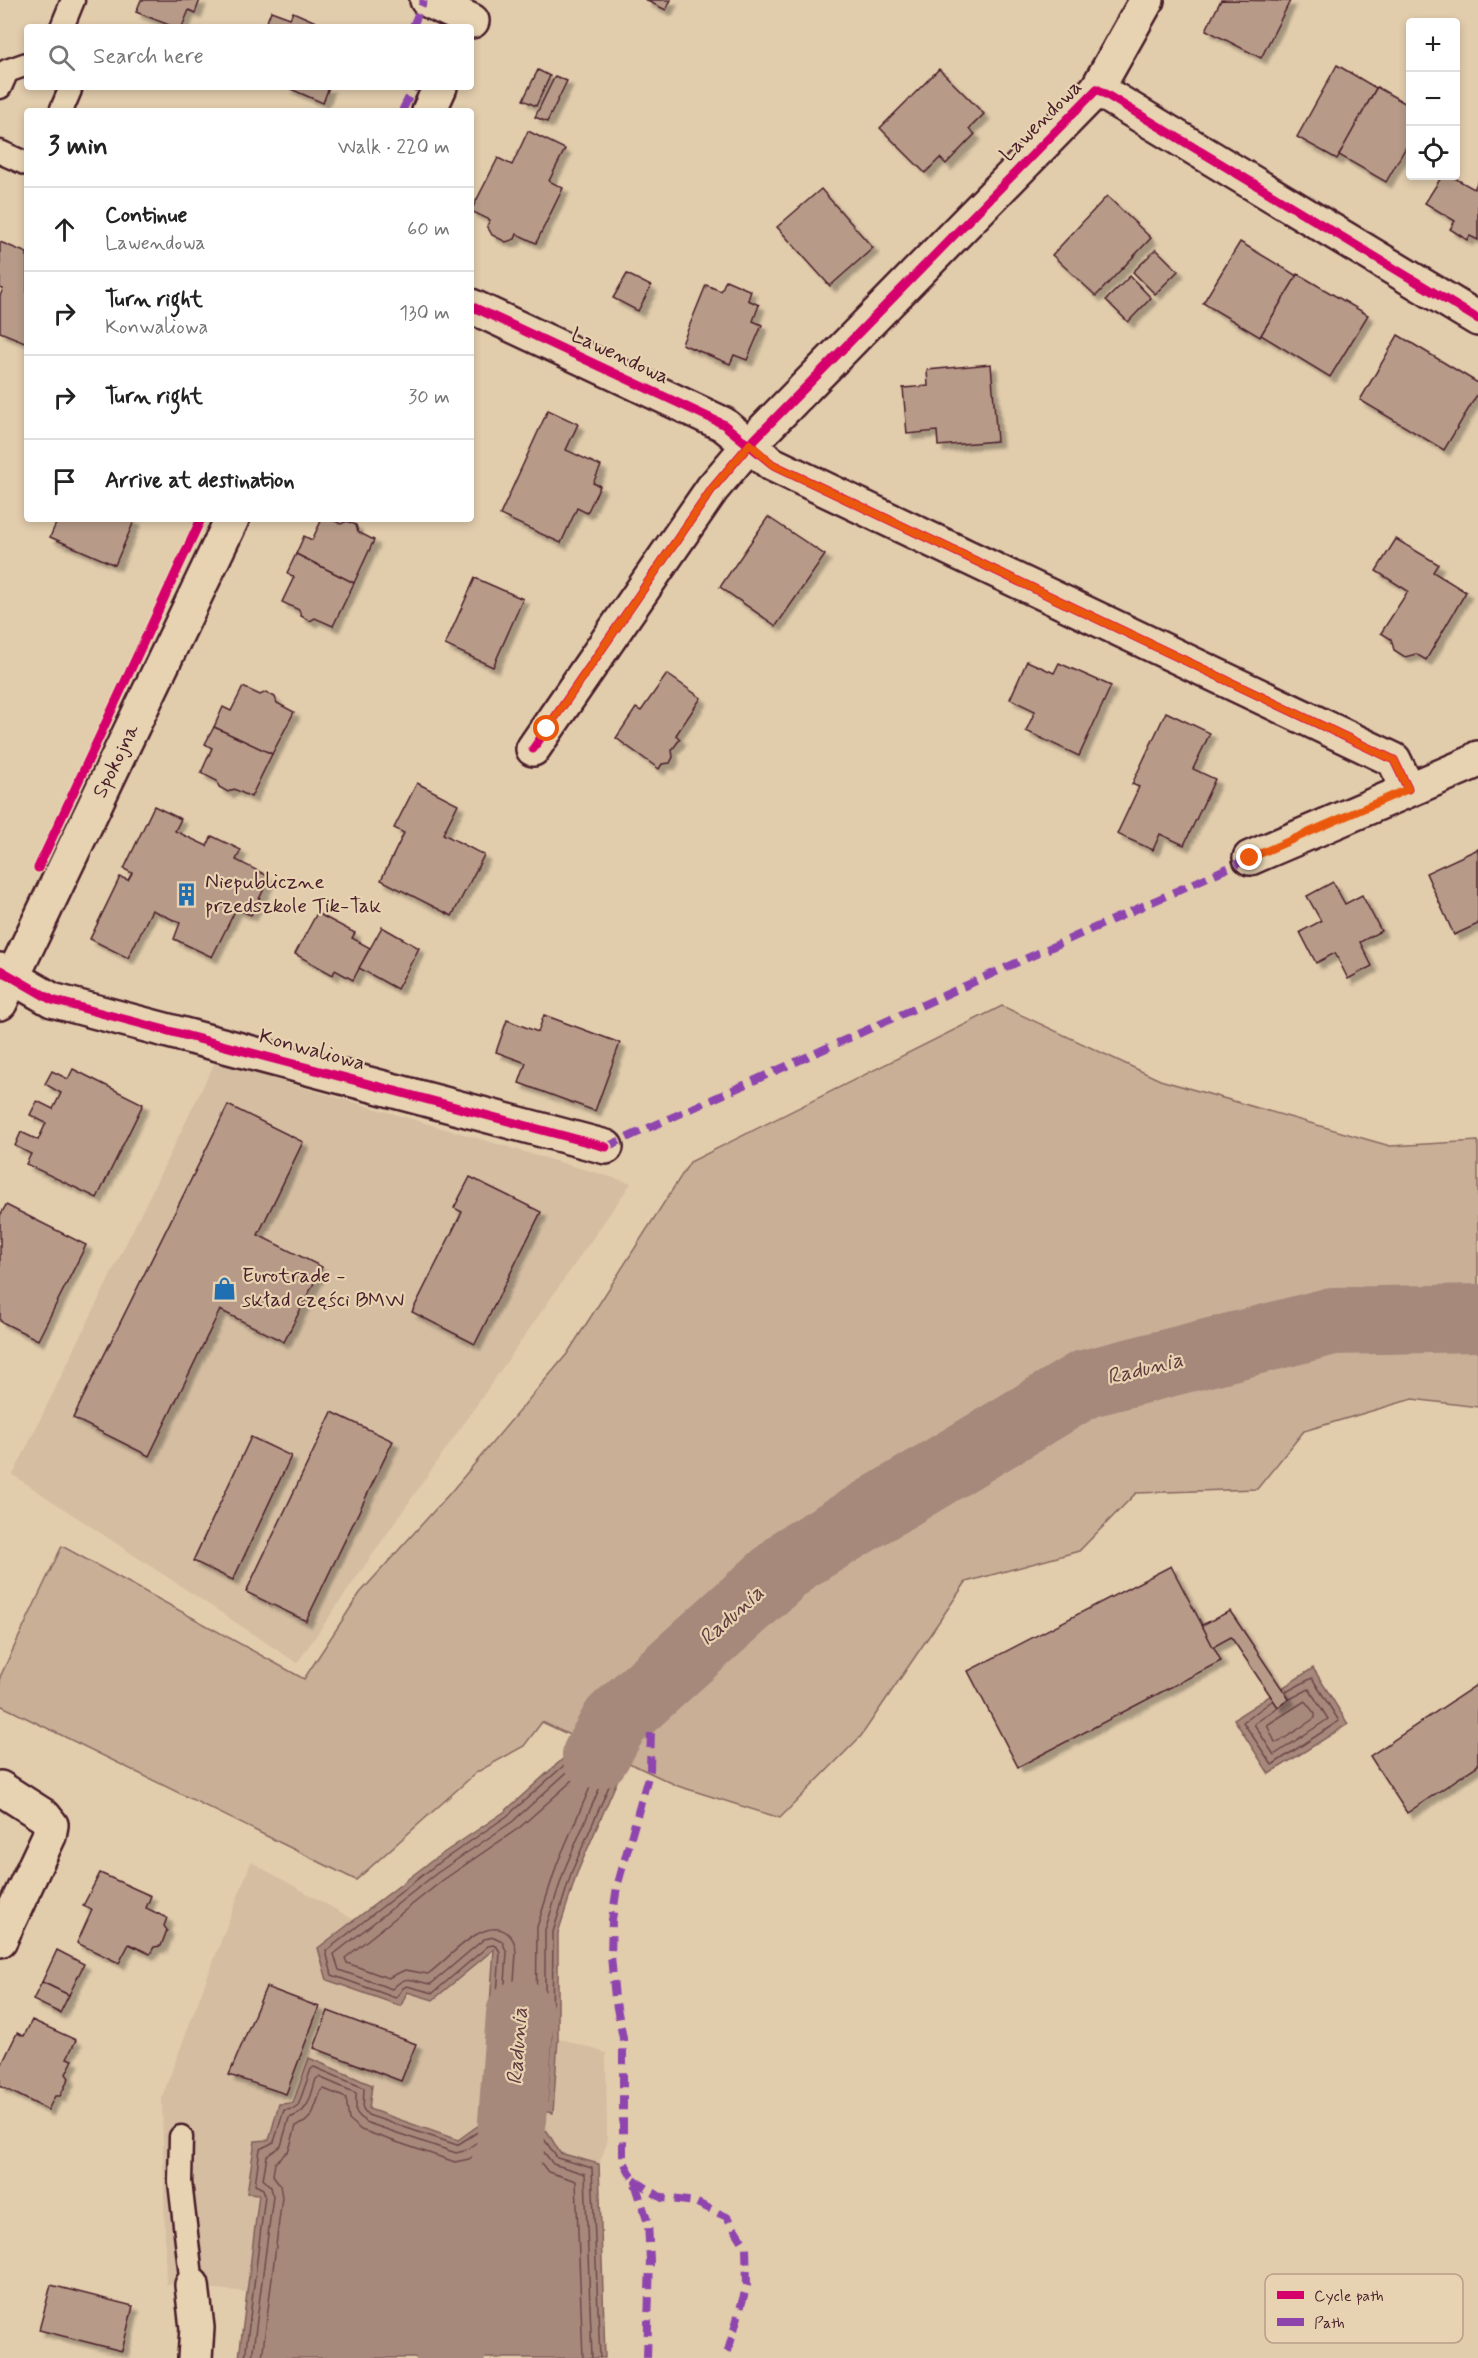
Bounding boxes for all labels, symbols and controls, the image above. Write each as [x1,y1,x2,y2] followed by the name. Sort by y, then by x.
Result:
[1406,18,1460,180] map controls
[1406,18,1460,72] button: +
[24,24,474,90] search box
[45,41,78,74] icon: search
[93,43,204,71] text: Search here
[1406,72,1460,126] button: −
[994,74,1088,168] street label: Lawendowa
[1406,126,1460,180] button: locate
[48,130,108,164] text: 3 min
[338,134,450,161] text: Walk · 220 m
[105,202,187,230] text: Continue
[48,213,81,246] icon: ahead
[407,216,450,243] text: 60 m
[105,230,206,257] text: Lawendowa
[105,286,203,314] text: Turn right
[48,297,81,330] icon: right
[399,300,450,327] text: 130 m
[105,314,208,341] text: Konwaliowa
[566,321,674,391] street label: Lawendowa
[48,381,81,414] icon: right
[105,383,203,411] text: Turn right
[408,384,450,411] text: 30 m
[48,465,81,498] icon: arrive
[105,467,295,495] text: Arrive at destination
[533,715,559,741] route start
[86,719,146,803] street label: Spokojna
[1236,844,1262,870] route end
[205,868,381,920] place label: Niepubliczne przedszkole Tik-Tak
[174,881,200,907] building icon: Niepubliczne przedszkole Tik-Tak
[256,1022,368,1078] street label: Konwaliowa
[242,1262,404,1314] place label: Eurotrade - skład części BMW
[211,1275,237,1301] shop icon: Eurotrade - skład części BMW
[1104,1346,1186,1392] water label: Radunia
[694,1580,770,1652] water label: Radunia
[501,2006,535,2086] water label: Radunia
[1265,2274,1463,2343] legend
[1314,2286,1384,2307] text: Cycle path
[1314,2313,1345,2334] text: Path

